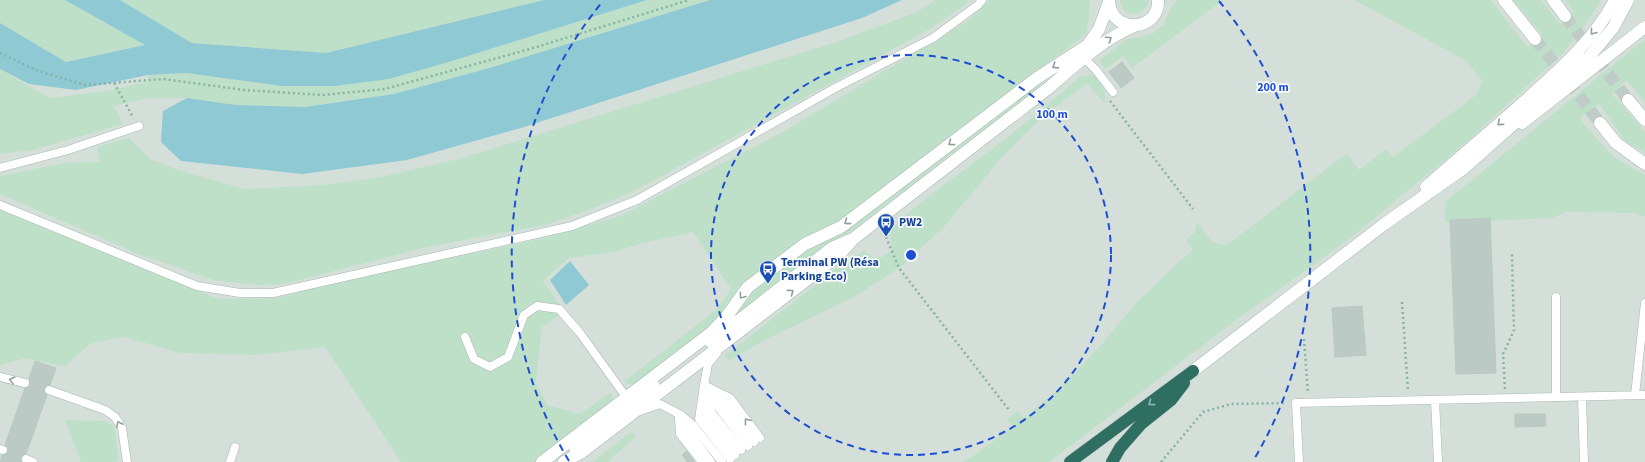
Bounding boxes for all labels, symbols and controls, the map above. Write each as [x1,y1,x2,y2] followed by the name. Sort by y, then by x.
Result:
[1591,28,1598,35] one-way arrow
[1105,37,1112,44] one-way arrow
[1052,62,1059,69] one-way arrow
[1257,79,1289,96] text: 200 m
[1036,106,1068,123] text: 100 m
[1497,118,1505,125] one-way arrow
[948,139,955,146] one-way arrow
[876,212,896,237] bus stop icon: PW2
[899,214,922,231] place label: PW2
[845,217,852,224] one-way arrow
[904,248,918,262] centre of rings
[781,254,879,285] place label: Terminal PW (Résa Parking Eco)
[758,259,778,284] bus stop icon: Terminal PW (Résa Parking Eco)
[786,290,793,297] one-way arrow
[739,291,746,298] one-way arrow
[9,376,16,384] one-way arrow
[1148,398,1155,405] one-way arrow
[745,418,752,425] one-way arrow
[116,421,124,428] one-way arrow

